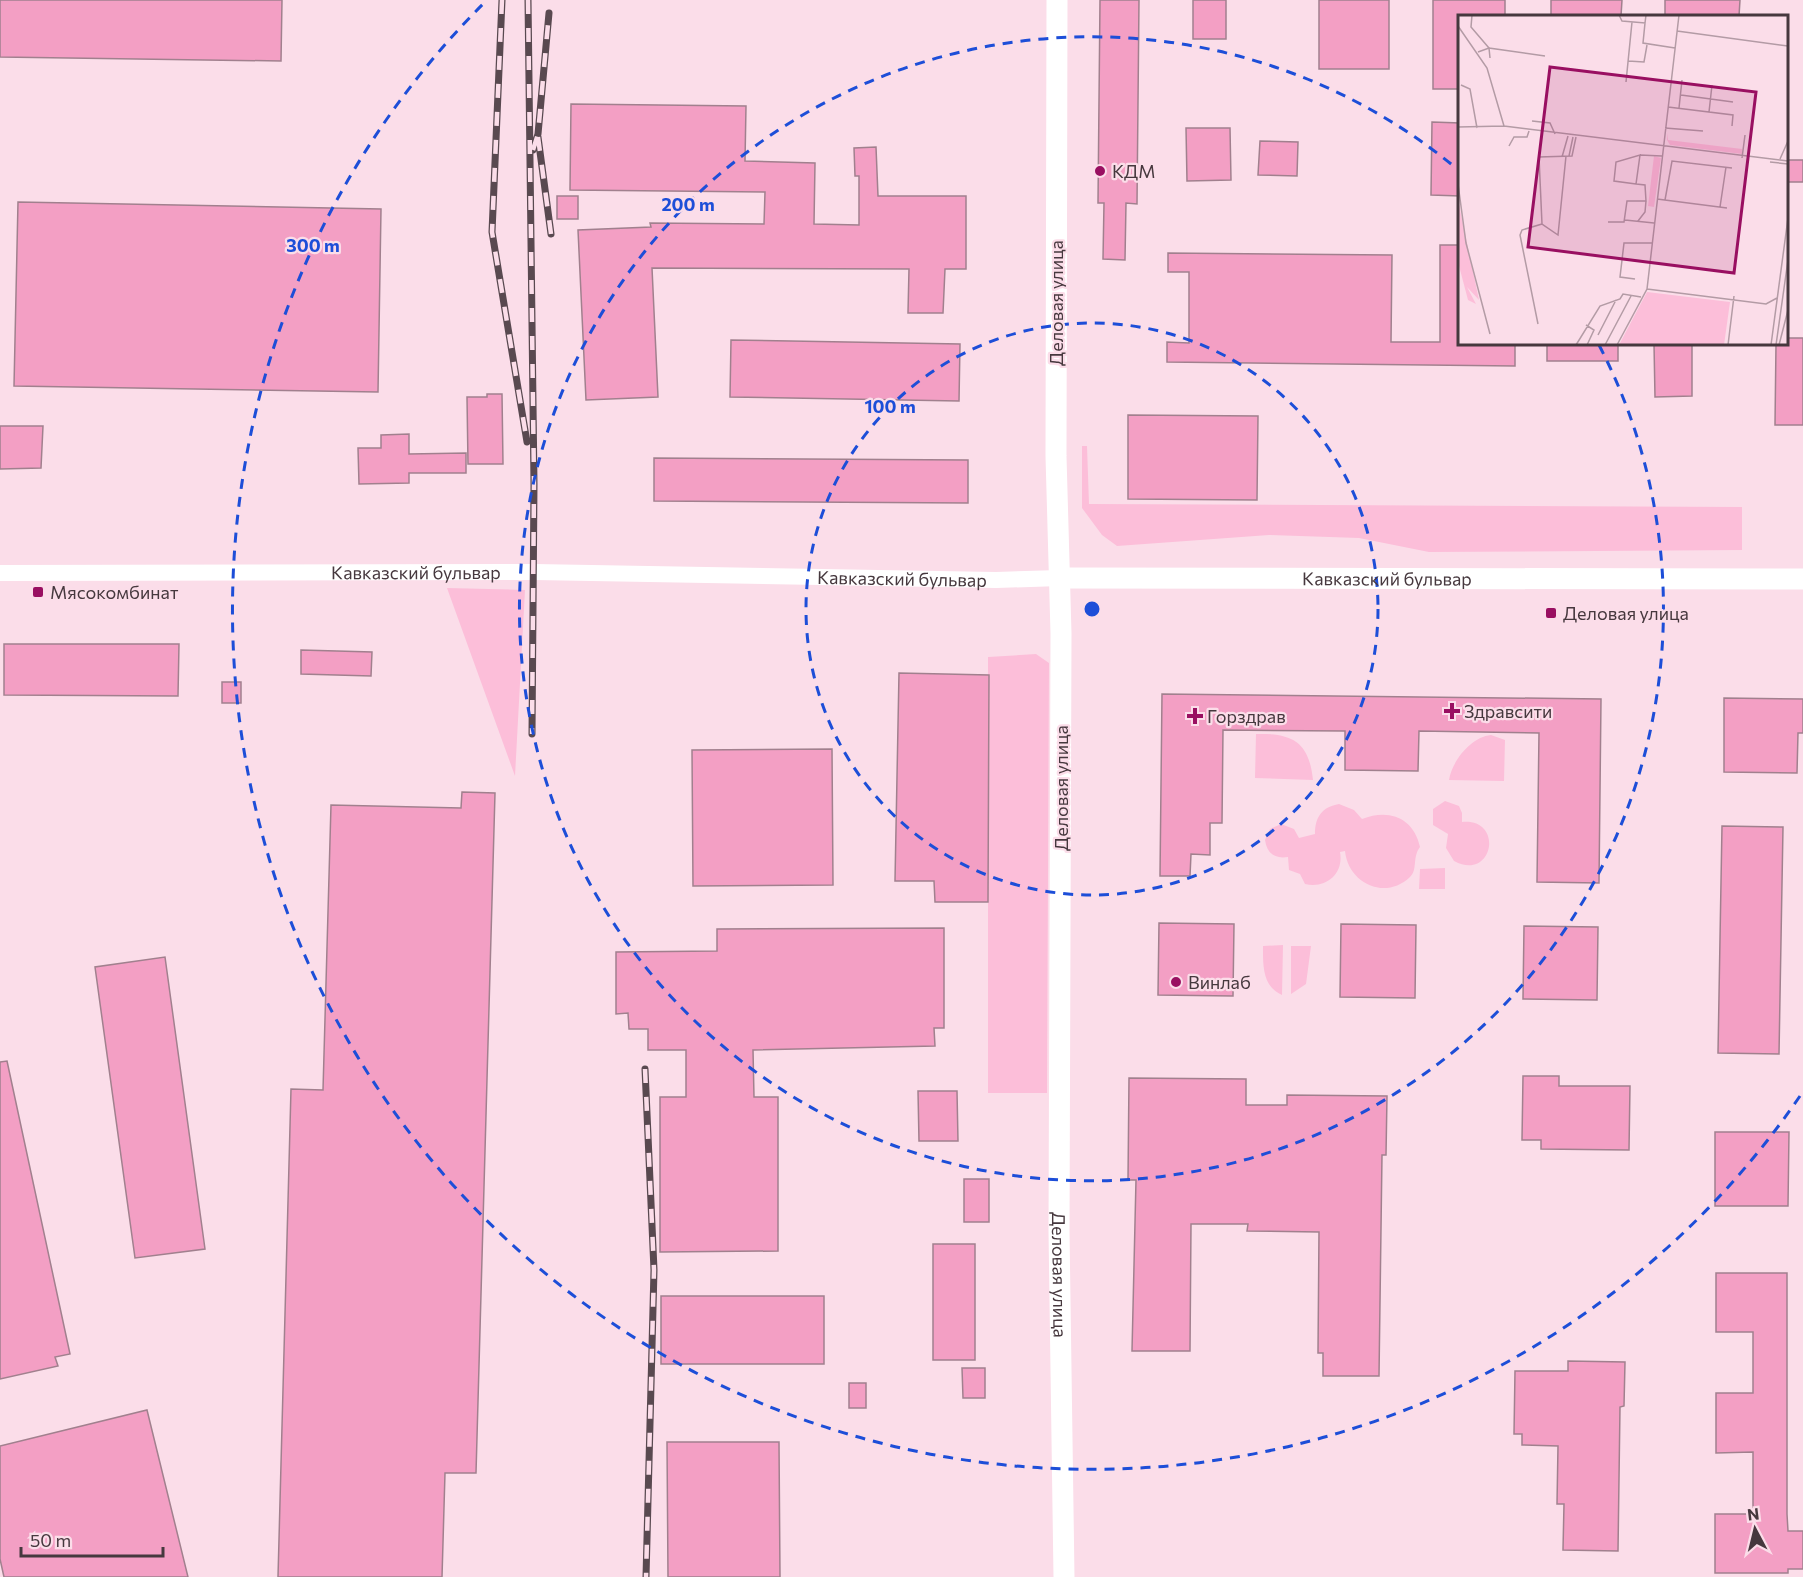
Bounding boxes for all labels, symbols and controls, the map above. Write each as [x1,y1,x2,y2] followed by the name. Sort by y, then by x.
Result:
[1458,15,1788,345] inset map
[1112,160,1155,182] place label: КДМ
[1093,164,1107,178] marker: КДМ
[661,193,715,215] text: 200 m
[286,234,340,256] text: 300 m
[1045,240,1067,366] street label: Деловая улица
[864,395,916,417] text: 100 m
[331,561,501,583] street label: Кавказский бульвар
[817,566,987,591] street label: Кавказский бульвар
[1302,567,1472,590] street label: Кавказский бульвар
[50,581,179,603] place label: Мясокомбинат
[31,585,45,599] marker: Мясокомбинат
[1082,599,1102,619] centre of rings
[1563,602,1689,624] place label: Деловая улица
[1544,606,1558,620] marker: Деловая улица
[1464,700,1552,722] place label: Здравсити
[1445,704,1459,718] marker: Здравсити
[1207,705,1286,727] place label: Горздрав
[1188,709,1202,723] marker: Горздрав
[1050,725,1072,851] street label: Деловая улица
[1188,971,1251,993] place label: Винлаб
[1169,975,1183,989] marker: Винлаб
[1048,1212,1072,1338] street label: Деловая улица
[1725,1499,1785,1559] north arrow
[1746,1503,1760,1524] text: N
[21,1520,164,1558] scale bar
[30,1529,71,1551] text: 50 m

